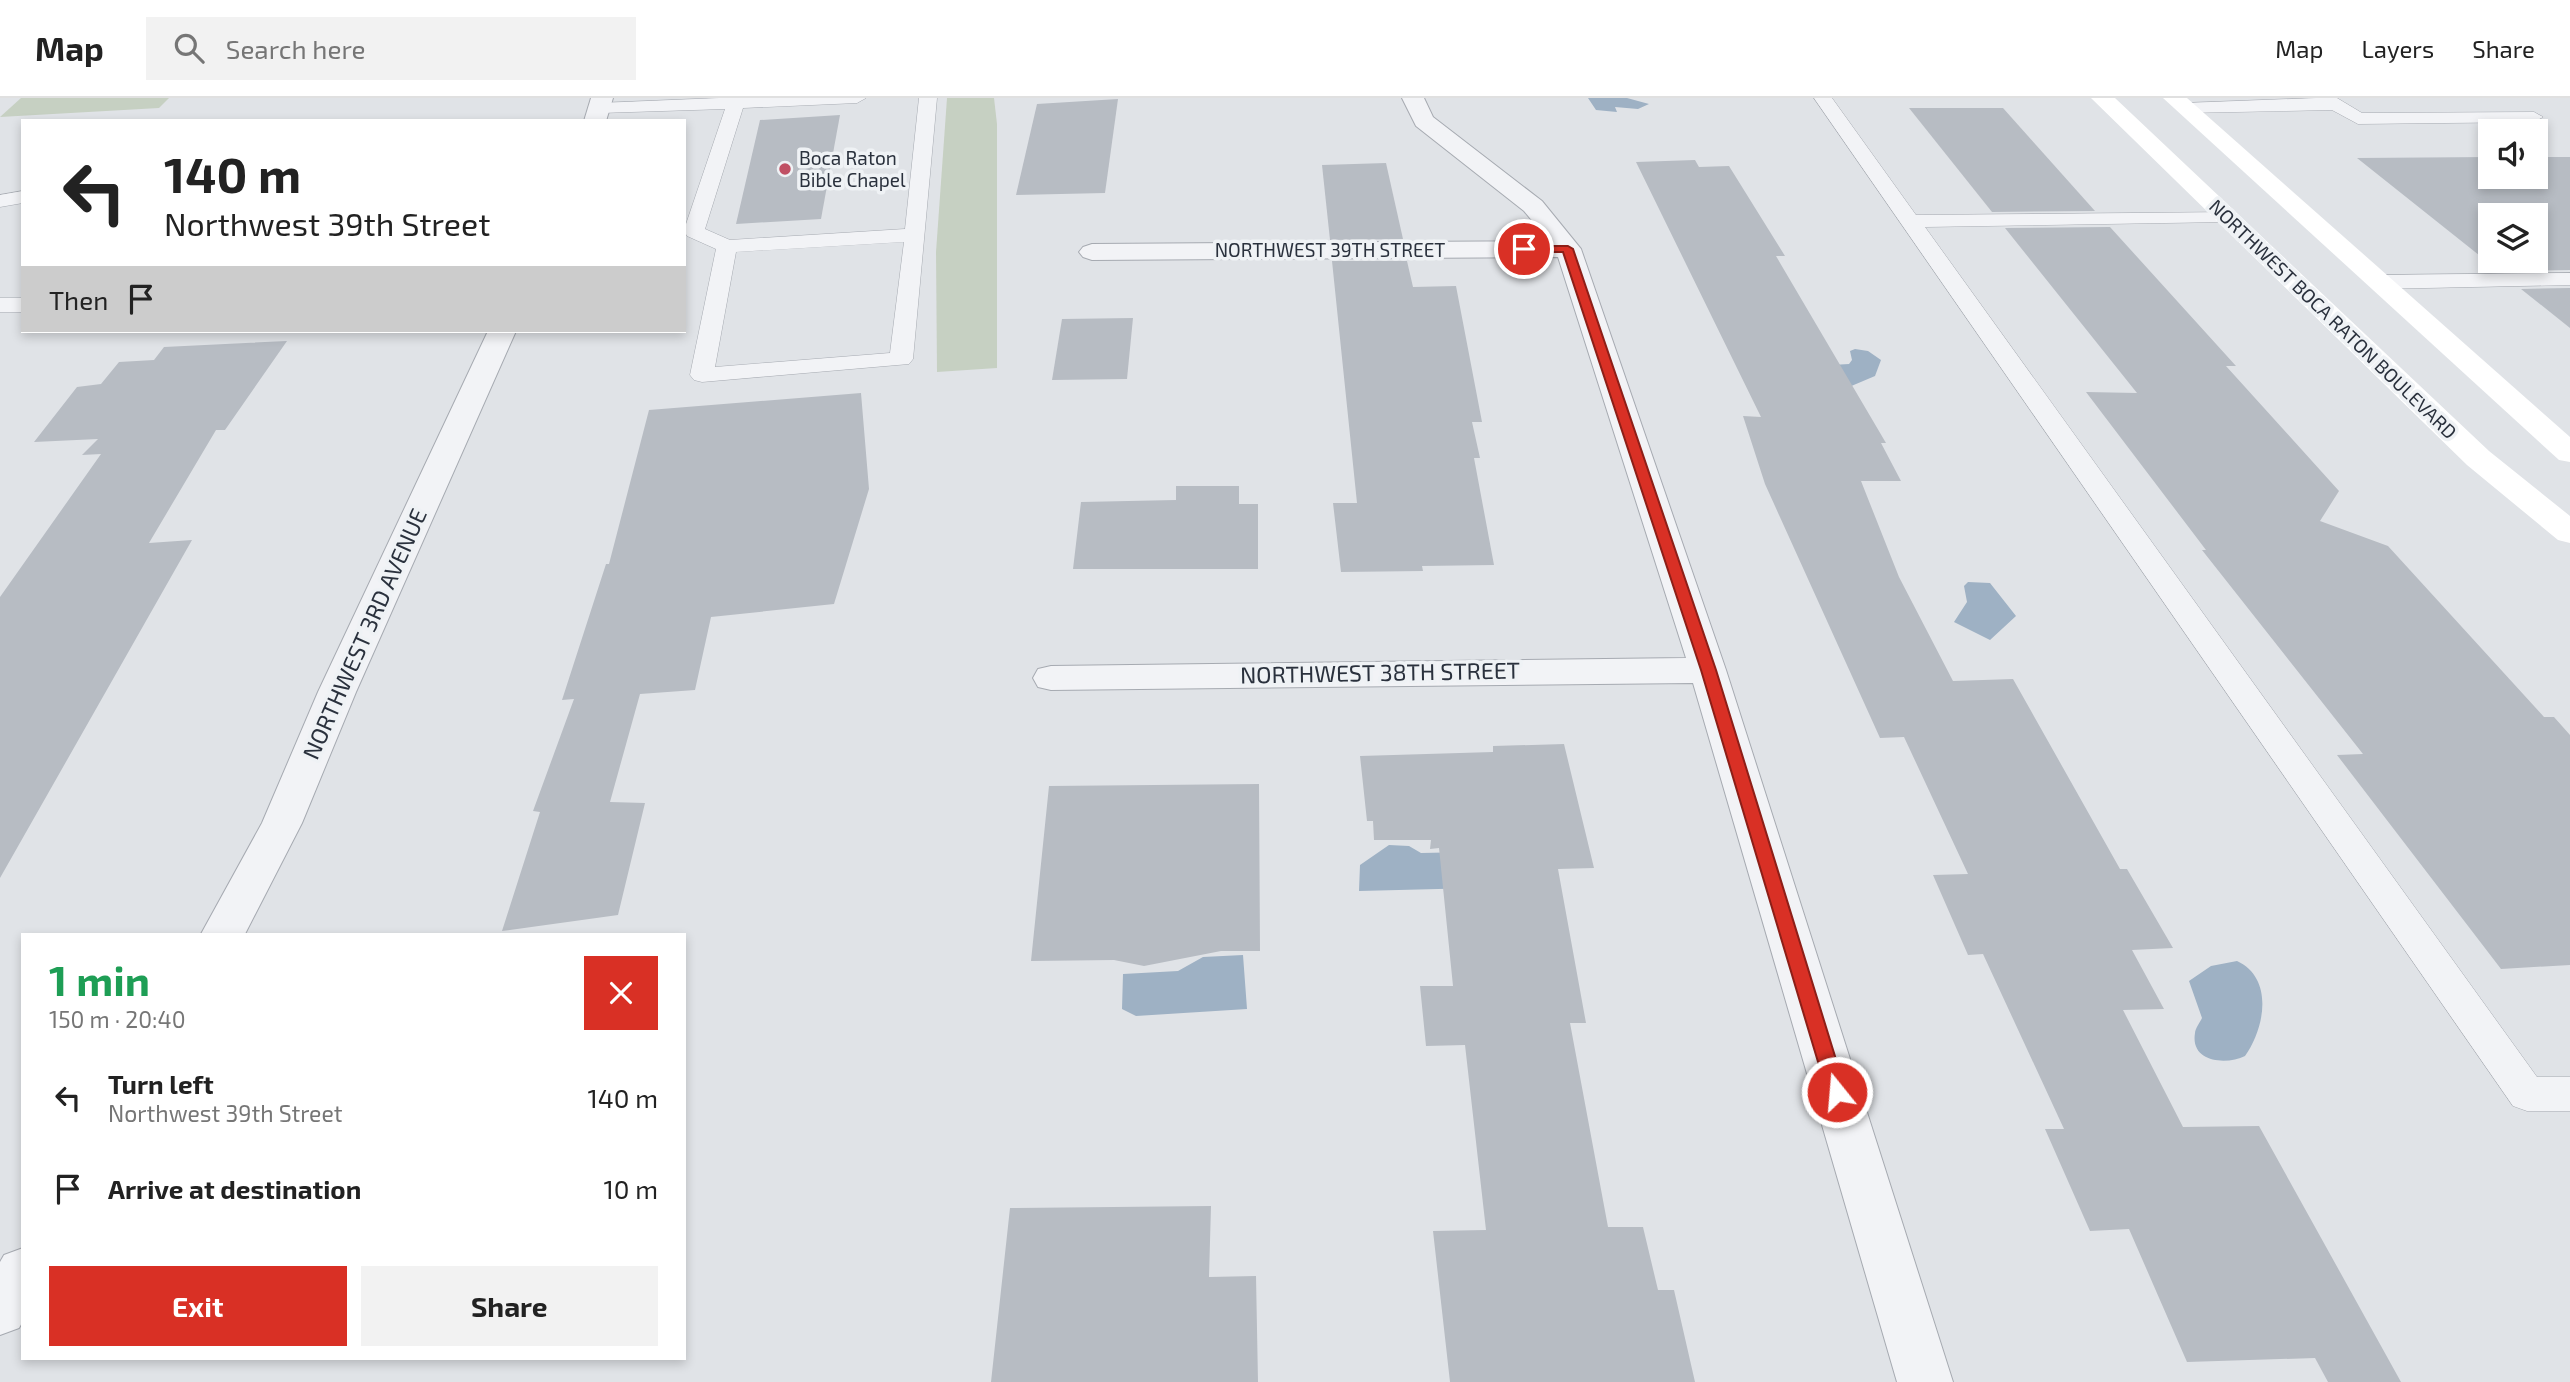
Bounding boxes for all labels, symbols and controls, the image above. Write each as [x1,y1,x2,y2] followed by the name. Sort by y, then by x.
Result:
[146,17,636,80] search box
[35,28,104,68] text: Map
[170,29,208,67] icon: search
[226,33,365,64] text: Search here
[2275,34,2323,63] text: Map
[2361,34,2434,63] text: Layers
[2472,34,2535,63] text: Share
[2478,119,2548,273] map controls
[2478,119,2548,189] button: sound
[164,144,301,203] text: 140 m
[799,146,906,191] place label: Boca Raton Bible Chapel
[49,147,140,238] icon: left
[777,161,793,177] marker: Boca Raton Bible Chapel
[2205,194,2462,443] street label: NORTHWEST BOCA RATON BOULEVARD
[2478,203,2548,273] button: layers
[164,204,490,242] text: Northwest 39th Street
[1494,219,1554,279] pin
[1505,230,1543,268] icon: arrive
[1215,238,1445,261] street label: NORTHWEST 39TH STREET
[122,280,160,318] icon: arrive
[49,284,108,315] text: Then
[296,504,432,763] street label: NORTHWEST 3RD AVENUE
[1240,656,1520,688] street label: NORTHWEST 38TH STREET
[49,954,150,1004] text: 1 min
[584,956,658,1030] button: close
[49,1005,186,1033] text: 150 m · 20:40
[1800,1055,1874,1129] position arrow
[108,1068,214,1099] text: Turn left
[49,1079,87,1117] icon: left
[587,1082,658,1113] text: 140 m
[108,1099,343,1127] text: Northwest 39th Street
[49,1170,87,1208] icon: arrive
[108,1173,361,1204] text: Arrive at destination
[603,1173,658,1204] text: 10 m
[49,1266,347,1346] button: Exit
[361,1266,658,1346] button: Share

